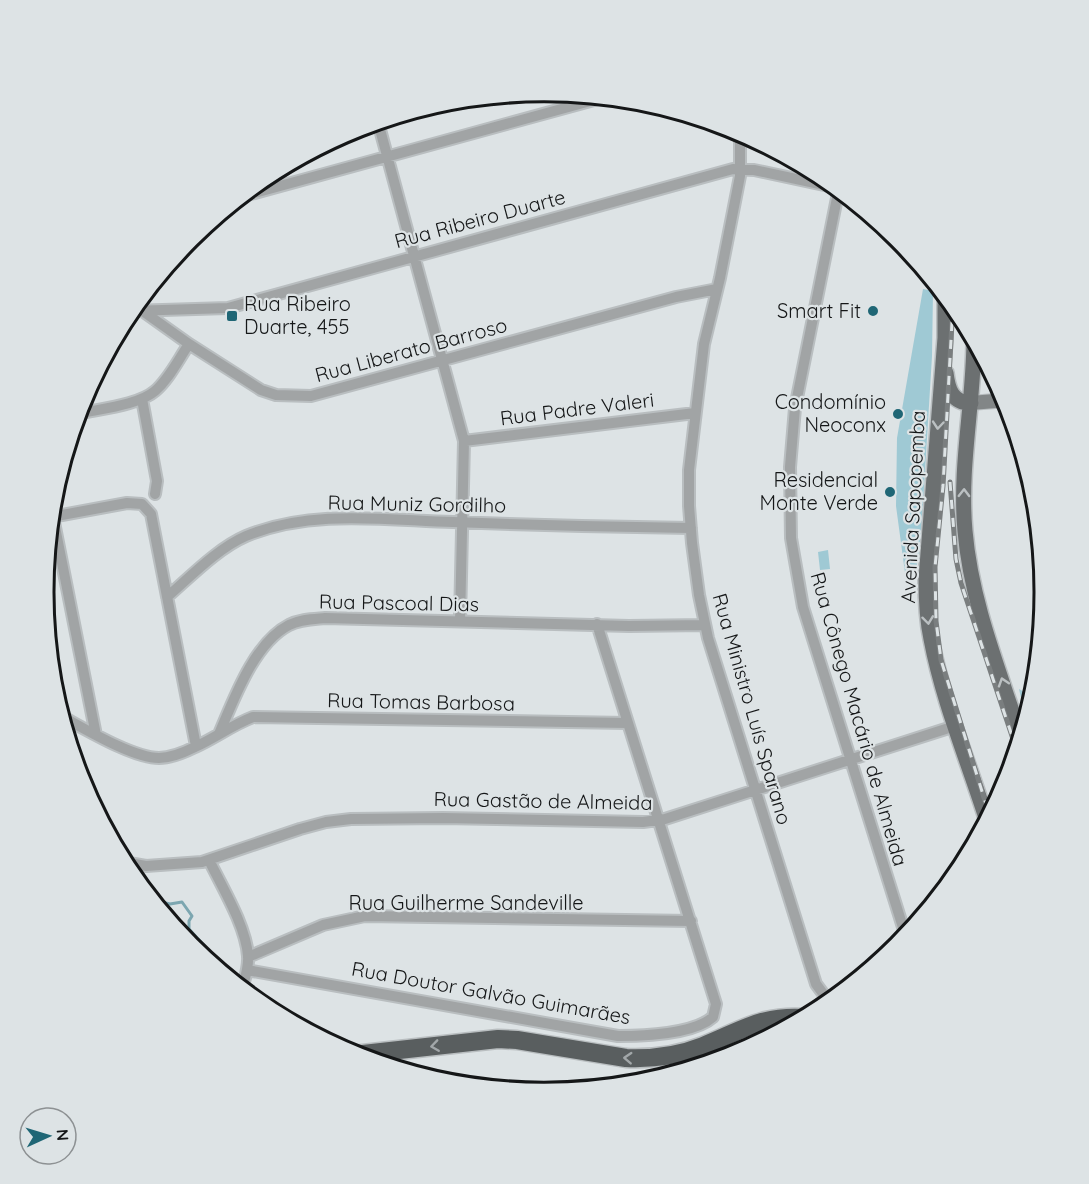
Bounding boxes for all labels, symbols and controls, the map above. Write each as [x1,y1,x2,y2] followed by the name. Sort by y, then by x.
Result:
[392,184,568,253] street label: Rua Ribeiro Duarte
[244,291,351,339] place label: Rua Ribeiro Duarte, 455
[777,298,861,323] place label: Smart Fit
[866,304,880,318] marker: Smart Fit
[225,309,239,323] marker: Rua Ribeiro Duarte, 455
[312,312,510,387] street label: Rua Liberato Barroso
[498,387,655,430] street label: Rua Padre Valeri
[775,389,886,437] place label: Condomínio Neoconx
[891,407,905,421] marker: Condomínio Neoconx
[895,410,930,604] street label: Avenida Sapopemba
[932,421,945,430] one-way arrow
[760,467,878,515] place label: Residencial Monte Verde
[883,485,897,499] marker: Residencial Monte Verde
[958,488,970,497] one-way arrow
[327,489,507,518] street label: Rua Muniz Gordilho
[805,569,914,869] street label: Rua Cônego Macário de Almeida
[319,589,479,616] street label: Rua Pascoal Dias
[707,590,798,827] street label: Rua Ministro Luís Sparano
[921,615,934,624] one-way arrow
[998,677,1011,688] one-way arrow
[327,687,515,716] street label: Rua Tomas Barbosa
[433,786,653,815] street label: Rua Gastão de Almeida
[348,890,584,915] street label: Rua Guilherme Sandeville
[350,956,633,1029] street label: Rua Doutor Galvão Guimarães
[430,1040,439,1052] one-way arrow
[623,1052,632,1065] one-way arrow
[18,1106,78,1166] north arrow
[53,1128,73,1142] text: N

